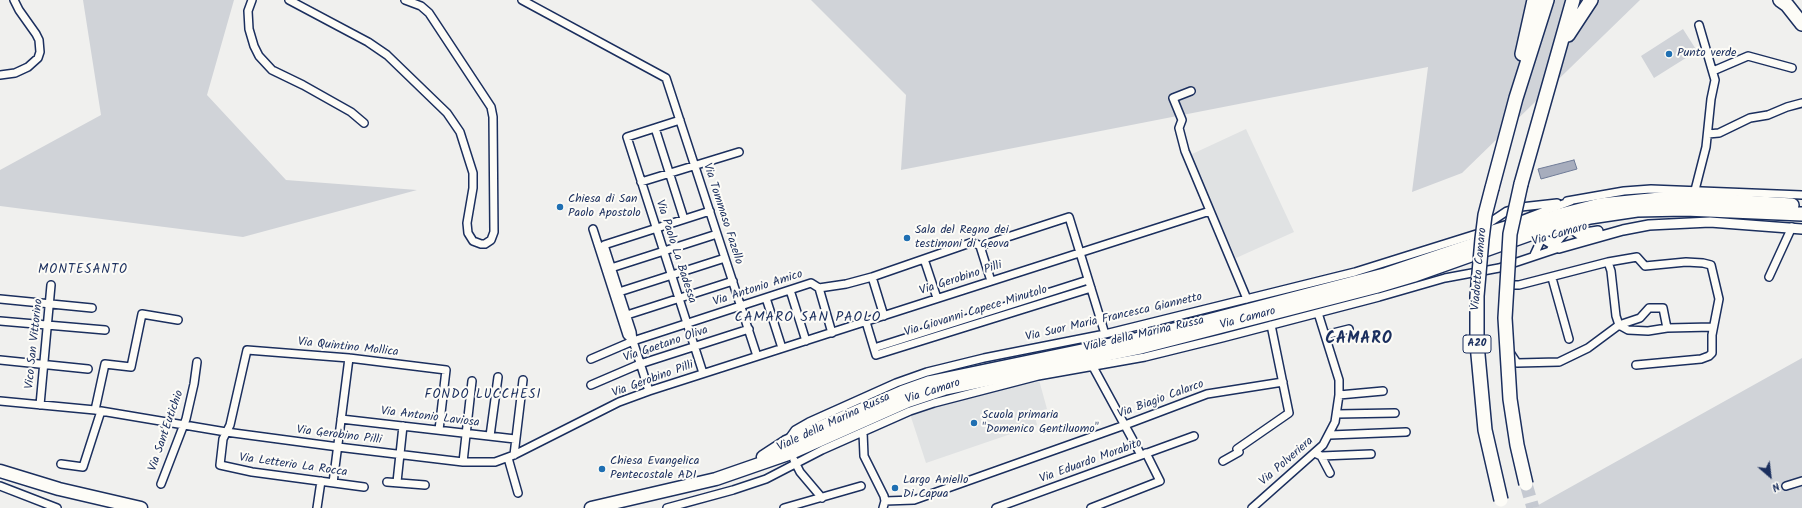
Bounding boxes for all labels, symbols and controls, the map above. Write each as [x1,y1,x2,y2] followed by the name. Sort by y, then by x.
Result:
[1677,47,1736,61] place label: Punto verde
[1664,49,1674,59] marker: Punto verde
[699,162,745,266] street label: Via Tommaso Fazello
[568,193,641,221] place label: Chiesa di San Paolo Apostolo
[651,198,699,306] street label: Via Paolo La Badessa
[555,202,565,212] marker: Chiesa di San Paolo Apostolo
[1531,220,1589,250] street label: Via Camaro
[915,224,1009,252] place label: Sala del Regno dei testimoni di Geova
[1469,227,1491,311] street label: Viadotto Camaro
[902,233,912,243] marker: Sala del Regno dei testimoni di Geova
[918,259,1004,299] street label: Via Gerobino Pilli
[38,263,128,279] district label: MONTESANTO
[711,268,805,310] street label: Via Antonio Amico
[903,283,1049,341] street label: Via Giovanni Capece Minutolo
[1024,291,1204,345] street label: Via Suor Maria Francesca Giannetto
[23,298,47,390] street label: Vico San Vittorino
[1219,305,1277,333] street label: Via Camaro
[735,311,881,327] district label: CAMARO SAN PAOLO
[1082,314,1206,356] street label: Viale della Marina Russa
[622,324,710,366] street label: Via Gaetano Oliva
[1325,330,1393,350] district label: CAMARO
[1463,335,1491,353] road number: A20
[297,336,399,360] street label: Via Quintino Mollica
[610,359,696,401] street label: Via Gerobino Pilli
[904,376,962,408] street label: Via Camaro
[1116,378,1206,422] street label: Via Biagio Calarco
[425,388,541,404] district label: FONDO LUCCHESI
[146,389,188,473] street label: Via Sant'Eutichio
[775,390,893,456] street label: Viale della Marina Russa
[380,405,480,431] street label: Via Antonio Laviosa
[982,409,1099,437] place label: Scuola primaria "Domenico Gentiluomo"
[969,418,979,428] marker: Scuola primaria "Domenico Gentiluomo"
[296,424,382,448] street label: Via Gerobino Pilli
[1257,435,1317,489] street label: Via Polveriera
[1038,437,1144,487] street label: Via Eduardo Morabito
[238,451,348,481] street label: Via Letterio La Rocca
[610,455,699,483] place label: Chiesa Evangelica Pentecostale ADI
[1750,456,1790,496] north arrow
[597,464,607,474] marker: Chiesa Evangelica Pentecostale ADI
[903,474,968,502] place label: Largo Aniello Di Capua
[1768,477,1783,496] text: N
[890,483,900,493] marker: Largo Aniello Di Capua

